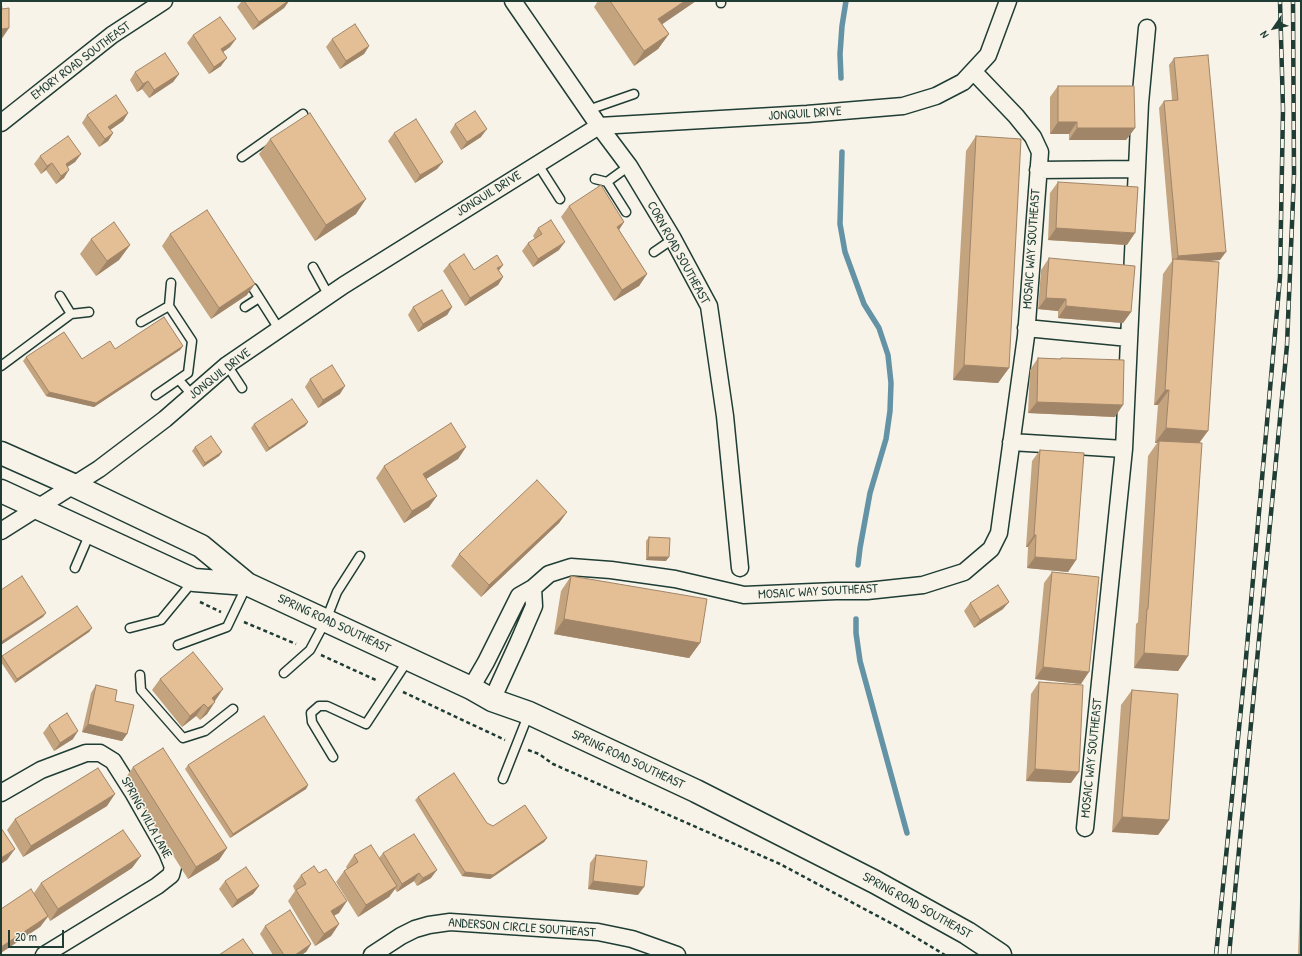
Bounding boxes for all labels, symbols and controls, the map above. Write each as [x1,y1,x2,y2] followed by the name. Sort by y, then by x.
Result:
[1254,8,1294,48] north arrow
[28,18,134,104] street label: EMORY ROAD SOUTHEAST
[1257,28,1271,41] text: N
[768,104,842,124] street label: JONQUIL DRIVE
[454,168,524,220] street label: JONQUIL DRIVE
[1020,189,1044,309] street label: MOSAIC WAY SOUTHEAST
[643,199,713,307] street label: CORN ROAD SOUTHEAST
[186,345,254,403] street label: JONQUIL DRIVE
[758,581,878,603] street label: MOSAIC WAY SOUTHEAST
[275,591,393,657] street label: SPRING ROAD SOUTHEAST
[1078,697,1106,819] street label: MOSAIC WAY SOUTHEAST
[569,727,687,793] street label: SPRING ROAD SOUTHEAST
[117,775,175,861] street label: SPRING VILLA LANE
[860,869,974,943] street label: SPRING ROAD SOUTHEAST
[448,915,596,941] street label: ANDERSON CIRCLE SOUTHEAST
[10,922,66,948] scale bar
[15,928,37,945] text: 20 m

